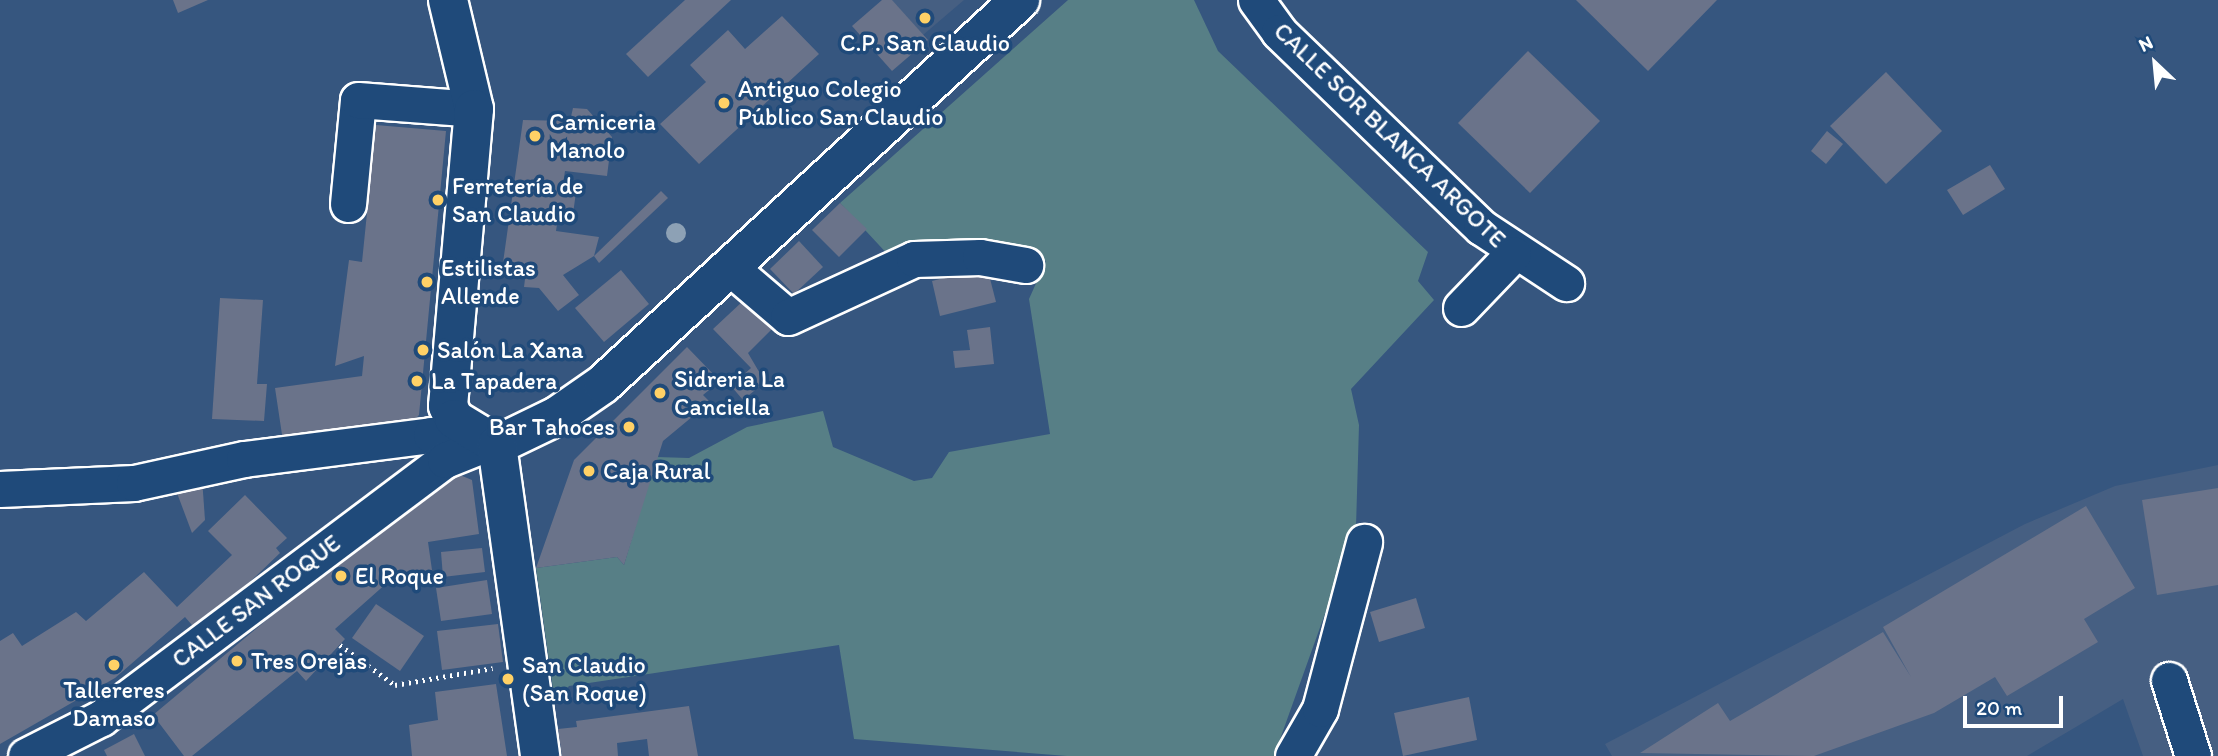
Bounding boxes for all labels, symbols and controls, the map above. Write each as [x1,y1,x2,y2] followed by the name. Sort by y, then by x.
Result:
[917,10,933,26] marker: C.P. San Claudio
[1268,17,1512,253] street label: CALLE SOR BLANCA ARGOTE
[2120,28,2190,98] north arrow
[840,29,1010,57] place label: C.P. San Claudio
[2135,31,2156,57] text: N
[738,75,943,131] place label: Antiguo Colegio Público San Claudio
[716,95,732,111] marker: Antiguo Colegio Público San Claudio
[549,108,656,164] place label: Carniceria Manolo
[527,128,543,144] marker: Carniceria Manolo
[452,172,584,228] place label: Ferretería de San Claudio
[430,192,446,208] marker: Ferretería de San Claudio
[441,254,536,310] place label: Estilistas Allende
[419,274,435,290] marker: Estilistas Allende
[437,336,583,364] place label: Salón La Xana
[415,342,431,358] marker: Salón La Xana
[674,365,785,421] place label: Sidreria La Canciella
[431,367,556,395] place label: La Tapadera
[409,373,425,389] marker: La Tapadera
[652,385,668,401] marker: Sidreria La Canciella
[490,413,615,441] place label: Bar Tahoces
[621,419,637,435] marker: Bar Tahoces
[603,457,710,485] place label: Caja Rural
[581,463,597,479] marker: Caja Rural
[166,528,346,674] street label: CALLE SAN ROQUE
[355,562,444,590] place label: El Roque
[333,568,349,584] marker: El Roque
[251,647,367,675] place label: Tres Orejas
[522,651,646,707] place label: San Claudio (San Roque)
[229,653,245,669] marker: Tres Orejas
[106,657,122,673] marker: Tallereres Damaso
[500,671,516,687] marker: San Claudio (San Roque)
[63,676,165,732] place label: Tallereres Damaso
[1966,682,2066,726] scale bar
[1976,695,2022,720] text: 20 m

